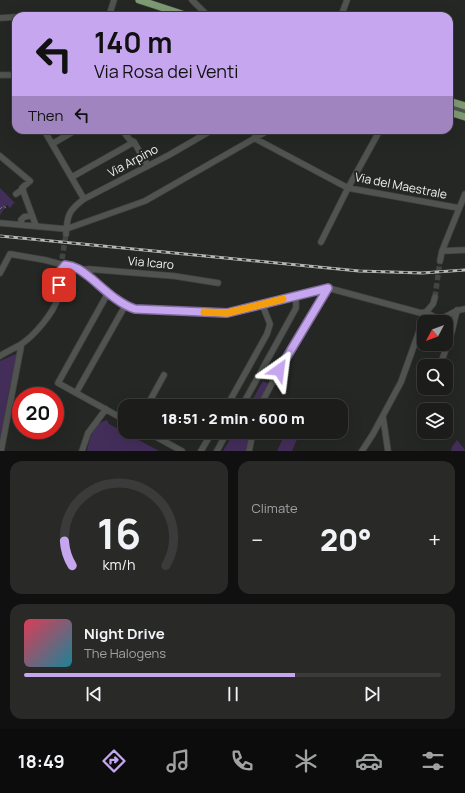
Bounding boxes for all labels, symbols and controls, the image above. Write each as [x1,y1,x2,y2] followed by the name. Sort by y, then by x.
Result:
[94,23,173,61] text: 140 m
[28,28,80,80] icon: left
[94,59,238,83] text: Via Rosa dei Venti
[71,104,93,126] icon: left
[28,105,63,126] text: Then
[105,140,161,181] street label: Via Arpino
[354,168,449,203] street label: Via del Maestrale
[127,252,175,273] street label: Via Icaro
[42,268,76,302] pin
[48,274,70,296] icon: arrive
[417,315,453,351] north arrow
[417,315,453,439] map controls
[258,349,300,391] position arrow
[417,359,453,395] button: search
[12,387,64,439] speed limit sign: 20
[417,403,453,439] button: layers
[161,408,305,429] text: 18:51 · 2 min · 600 m
[252,499,298,517] text: Climate
[97,504,141,560] text: 16
[320,519,372,560] text: 20°
[252,525,263,555] text: −
[428,525,441,555] text: +
[102,554,135,573] text: km/h
[84,623,165,644] text: Night Drive
[84,644,166,662] text: The Halogens
[83,683,105,705] icon: previous
[222,683,244,705] icon: pause
[361,683,383,705] icon: next
[100,747,128,775] icon: directions
[164,747,192,775] icon: music
[228,747,256,775] icon: phone
[292,747,320,775] icon: climate
[355,747,383,775] icon: car
[419,747,447,775] icon: filters
[18,749,65,773] text: 18:49

